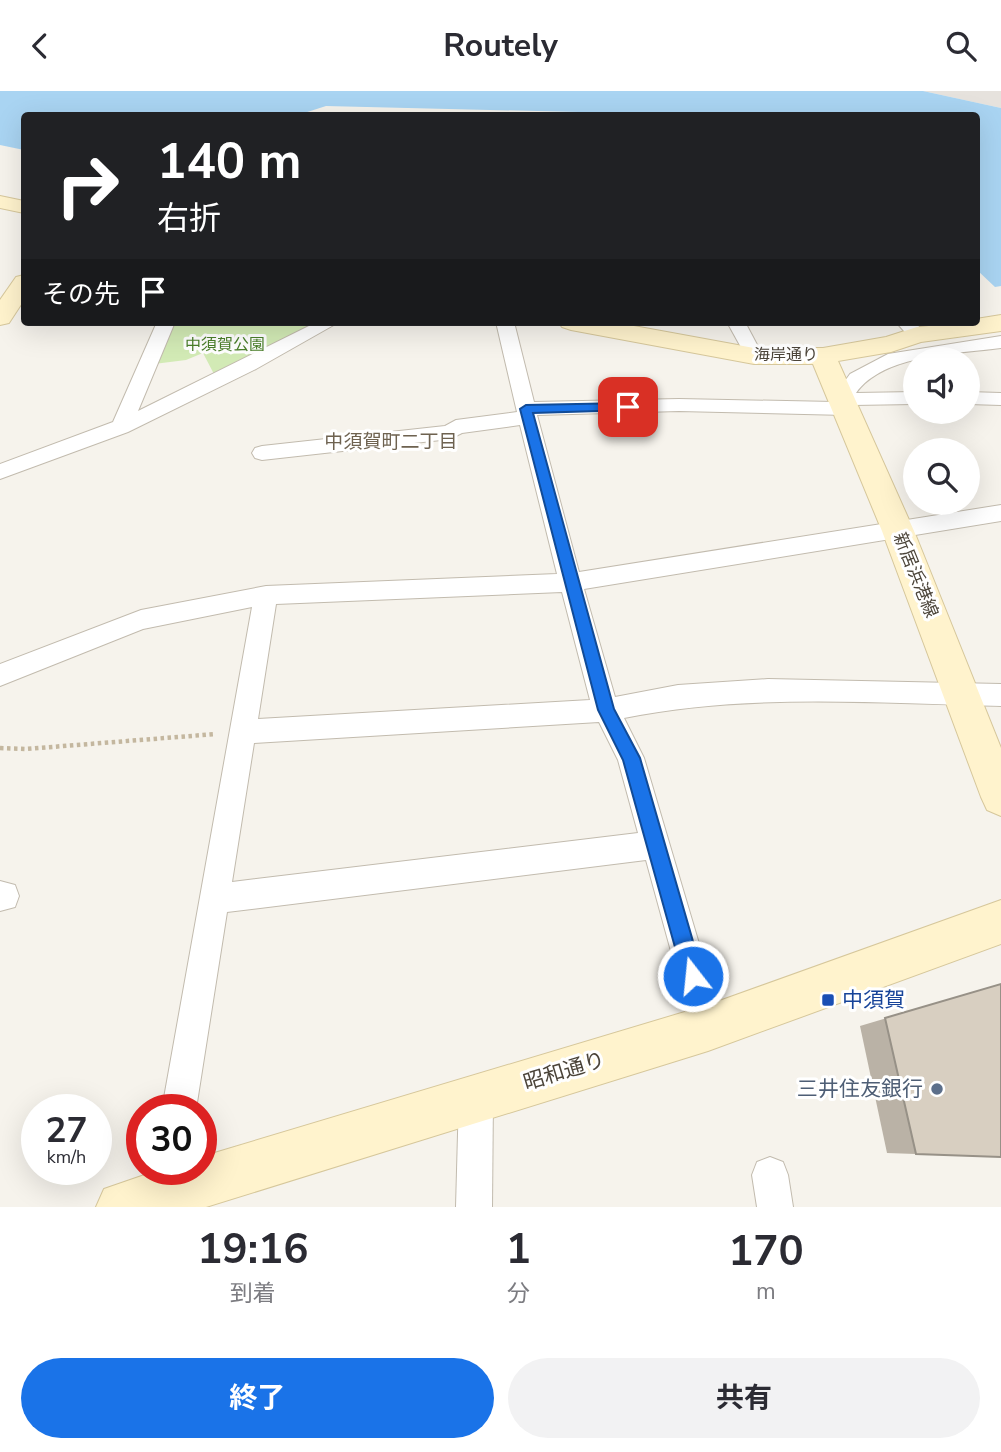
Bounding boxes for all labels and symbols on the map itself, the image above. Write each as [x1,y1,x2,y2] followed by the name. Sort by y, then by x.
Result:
[185,334,265,356] park label: 中須賀公園
[754,344,818,366] street label: 海岸通り
[598,377,658,437] pin
[324,429,458,455] district label: 中須賀町二丁目
[888,529,944,621] street label: 新居浜港線
[656,939,730,1013] position arrow
[842,986,905,1014] place label: 中須賀
[820,992,836,1008] marker: 中須賀
[520,1045,608,1097] street label: 昭和通り
[797,1075,923,1103] place label: 三井住友銀行
[929,1081,945,1097] marker: 三井住友銀行
[126,1094,217,1185] speed limit sign: 30

